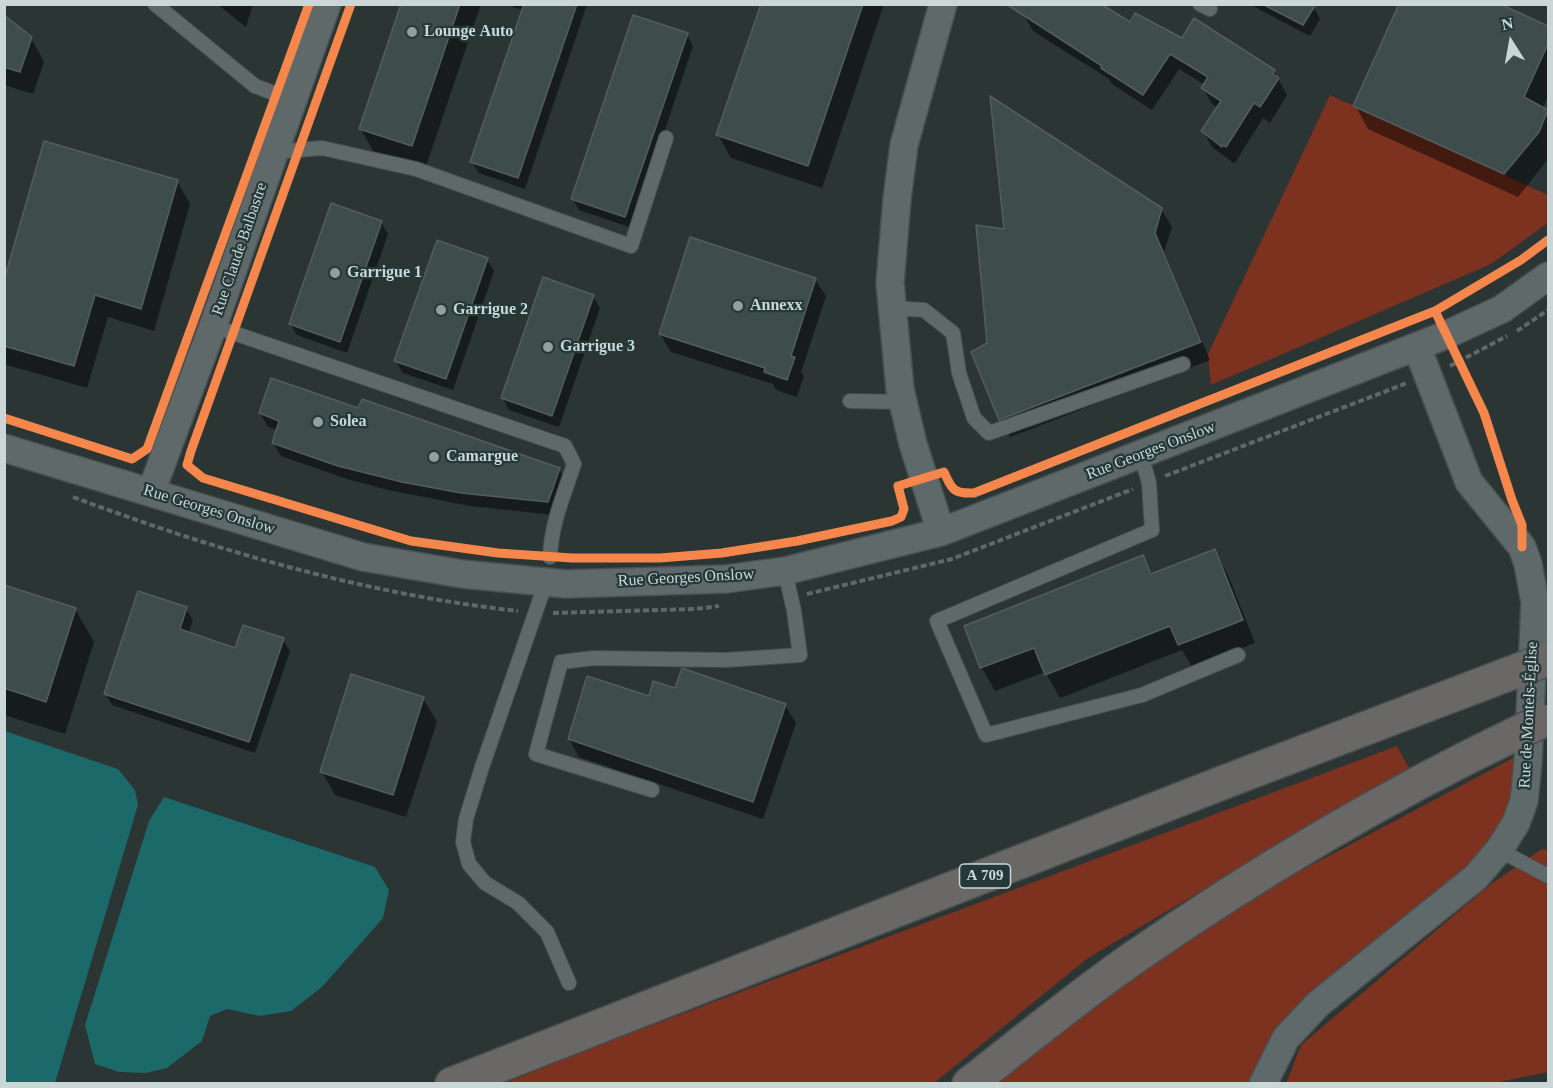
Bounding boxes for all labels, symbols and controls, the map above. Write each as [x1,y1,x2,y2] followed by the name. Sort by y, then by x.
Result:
[1481,12,1541,72] north arrow
[1500,14,1515,33] text: N
[424,22,513,42] place label: Lounge Auto
[405,25,419,39] marker: Lounge Auto
[208,180,272,318] street label: Rue Claude Balbastre
[347,263,422,283] place label: Garrigue 1
[328,266,342,280] marker: Garrigue 1
[750,296,802,316] place label: Annexx
[731,299,745,313] marker: Annexx
[453,300,528,320] place label: Garrigue 2
[434,303,448,317] marker: Garrigue 2
[560,337,635,357] place label: Garrigue 3
[541,340,555,354] marker: Garrigue 3
[330,412,366,432] place label: Solea
[311,415,325,429] marker: Solea
[1084,418,1218,484] street label: Rue Georges Onslow
[446,447,518,467] place label: Camargue
[427,450,441,464] marker: Camargue
[141,481,277,539] street label: Rue Georges Onslow
[617,565,755,591] street label: Rue Georges Onslow
[1516,641,1542,789] street label: Rue de Montels-Église
[960,864,1010,888] road number: A 709

